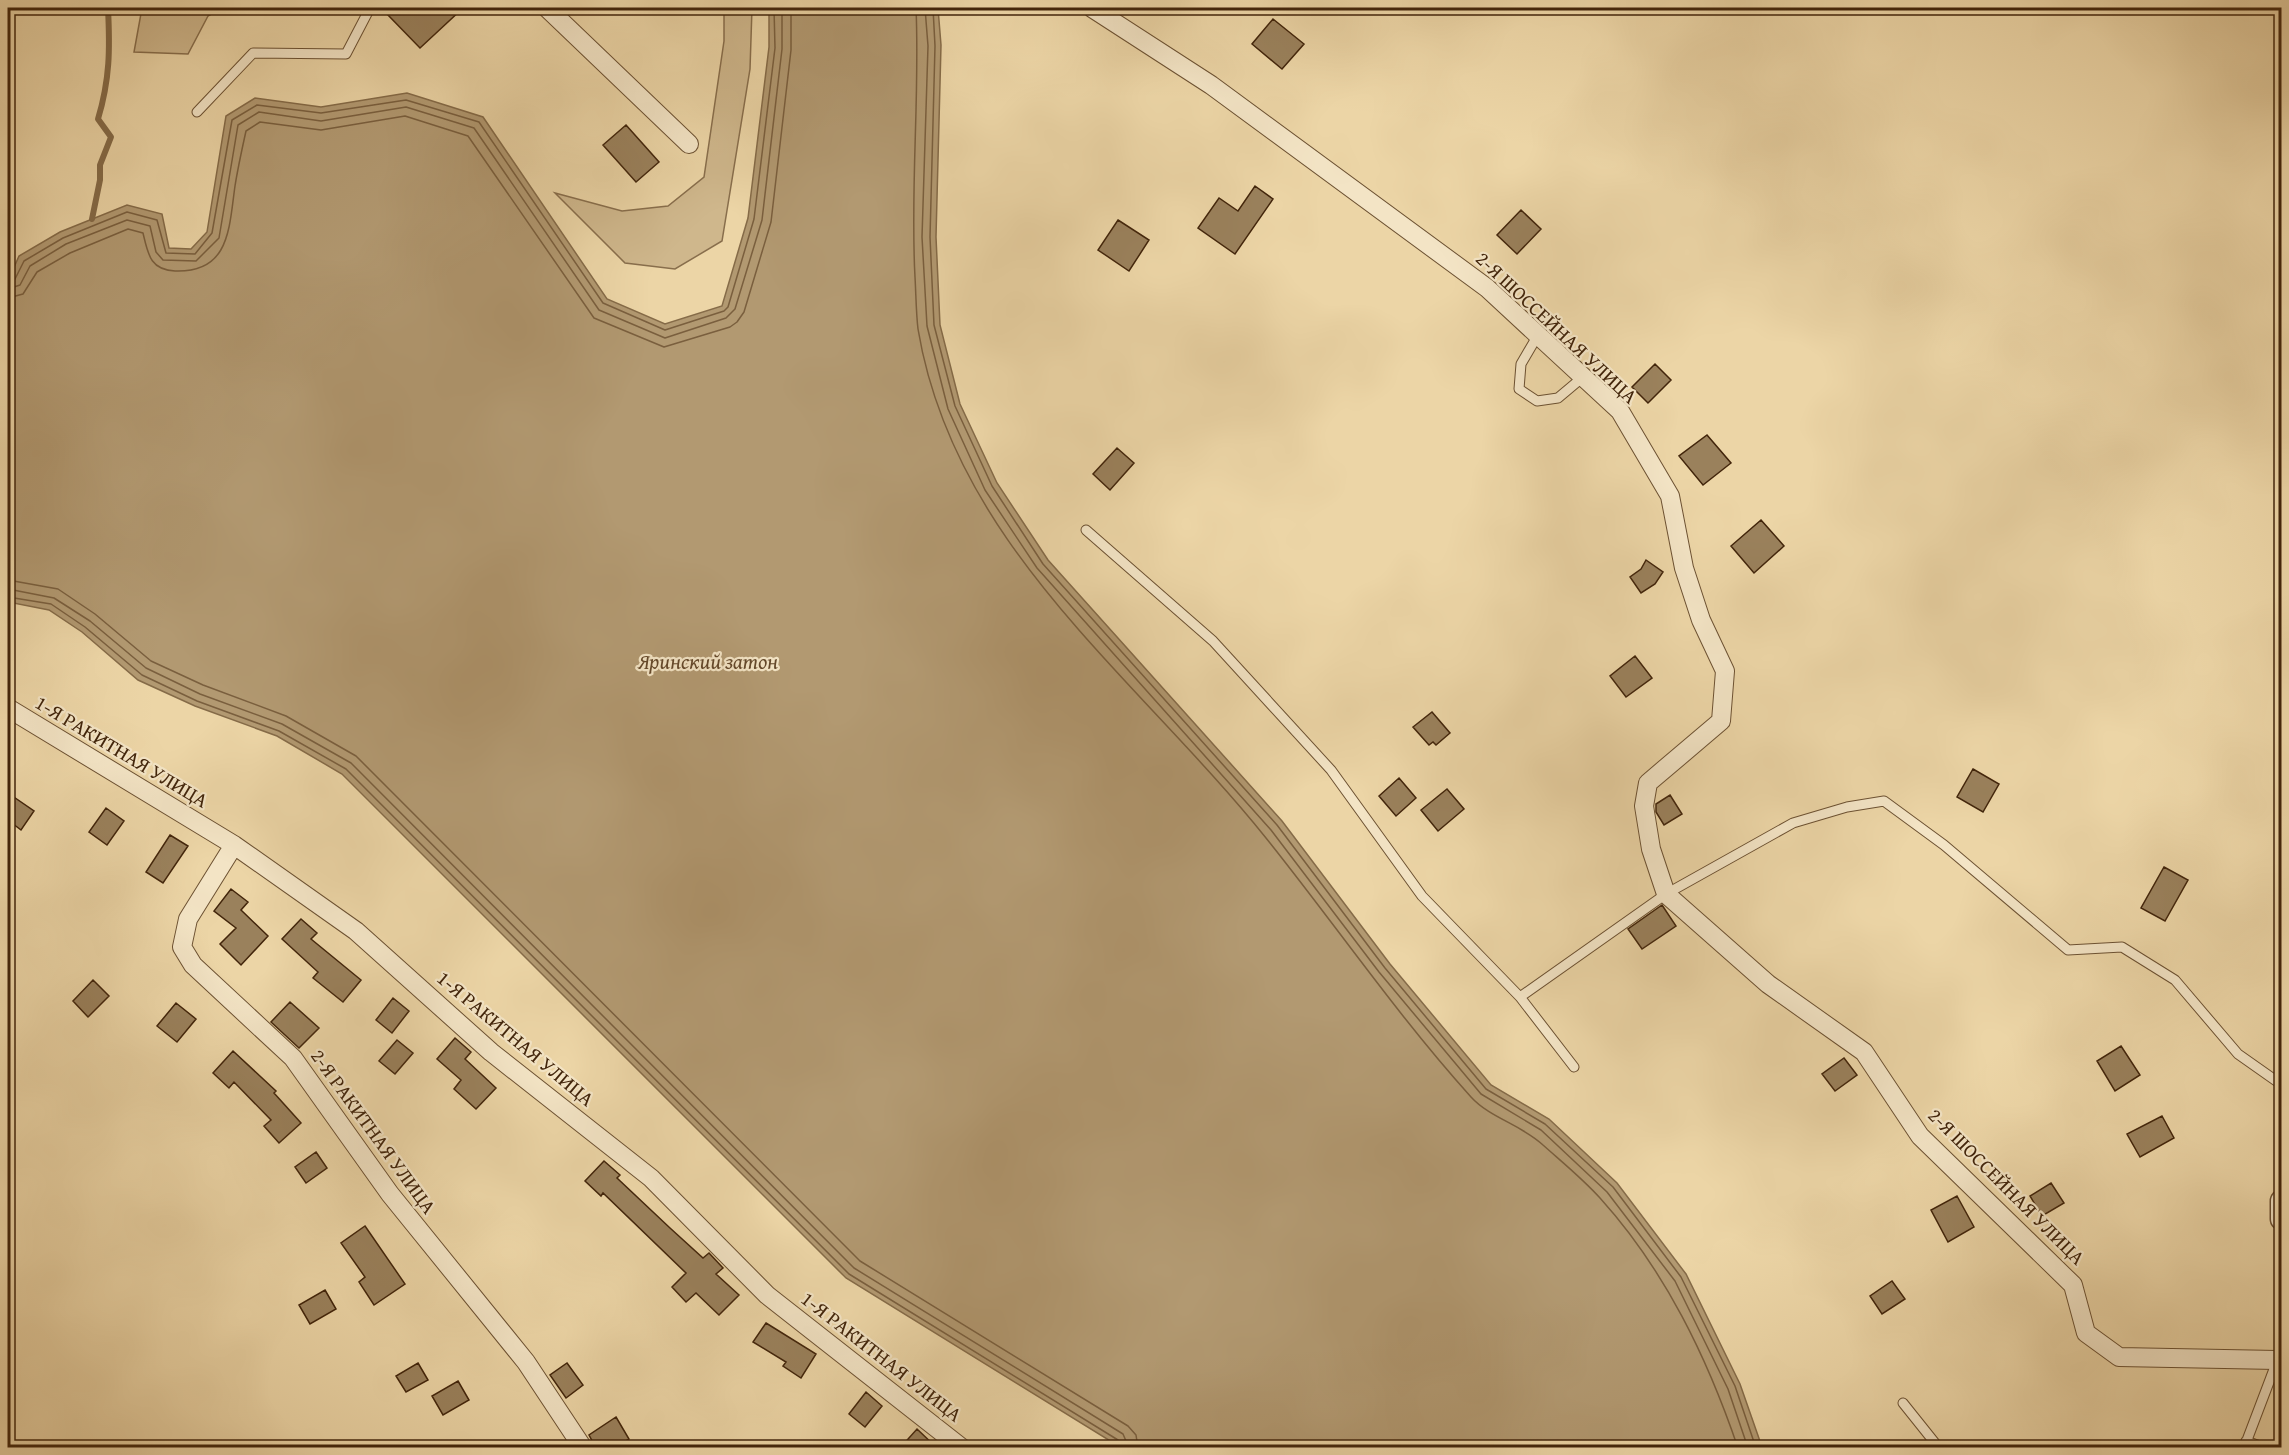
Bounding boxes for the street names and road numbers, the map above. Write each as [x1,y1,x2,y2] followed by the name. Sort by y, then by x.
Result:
[1470,244,1644,410] street label: 2-Я ШОССЕЙНАЯ УЛИЦА
[30,688,214,814] street label: 1-Я РАКИТНАЯ УЛИЦА
[431,963,601,1113] street label: 1-Я РАКИТНАЯ УЛИЦА
[304,1043,444,1219] street label: 2-Я РАКИТНАЯ УЛИЦА
[1922,1101,2092,1271] street label: 2-Я ШОССЕЙНАЯ УЛИЦА
[795,1284,969,1428] street label: 1-Я РАКИТНАЯ УЛИЦА

